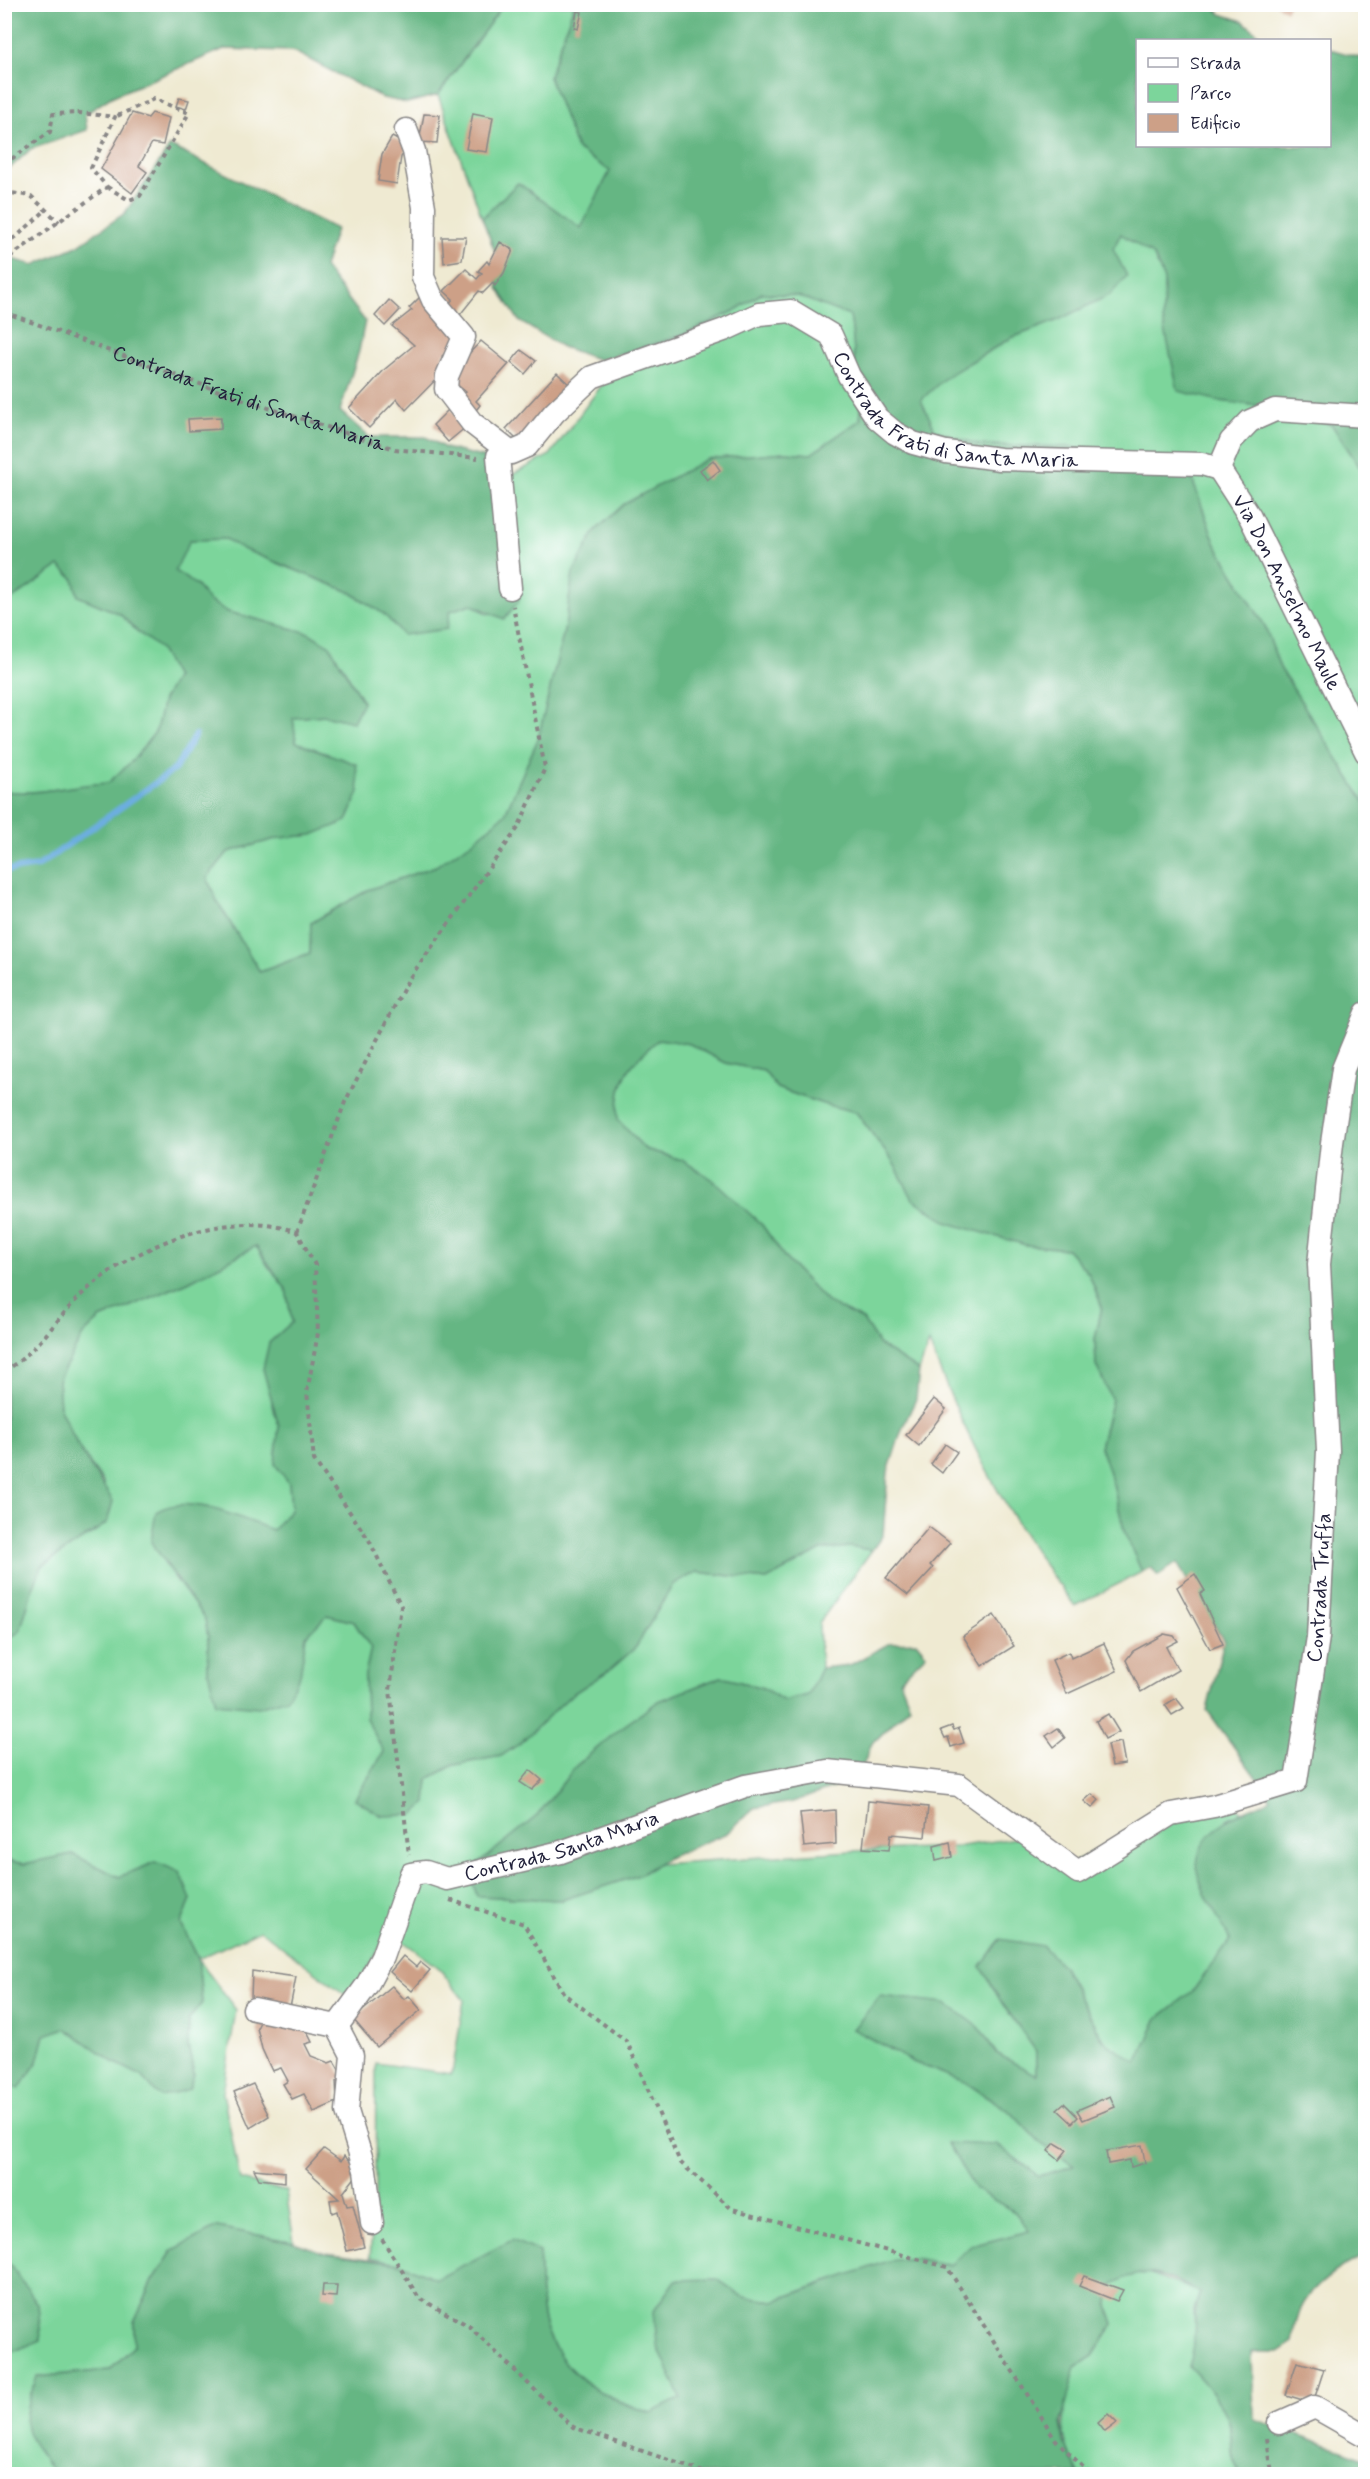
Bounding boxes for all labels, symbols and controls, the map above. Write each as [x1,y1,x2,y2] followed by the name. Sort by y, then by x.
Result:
[1136,39,1331,147] legend
[1190,52,1241,76] text: Strada
[1190,82,1231,106] text: Parco
[1190,112,1241,136] text: Edificio
[109,339,389,459] street label: Contrada Frati di Santa Maria
[826,347,1079,475] street label: Contrada Frati di Santa Maria
[1225,489,1348,696] street label: Via Don Anselmo Maule
[1300,1512,1339,1664] street label: Contrada Truffa
[461,1804,663,1888] street label: Contrada Santa Maria

